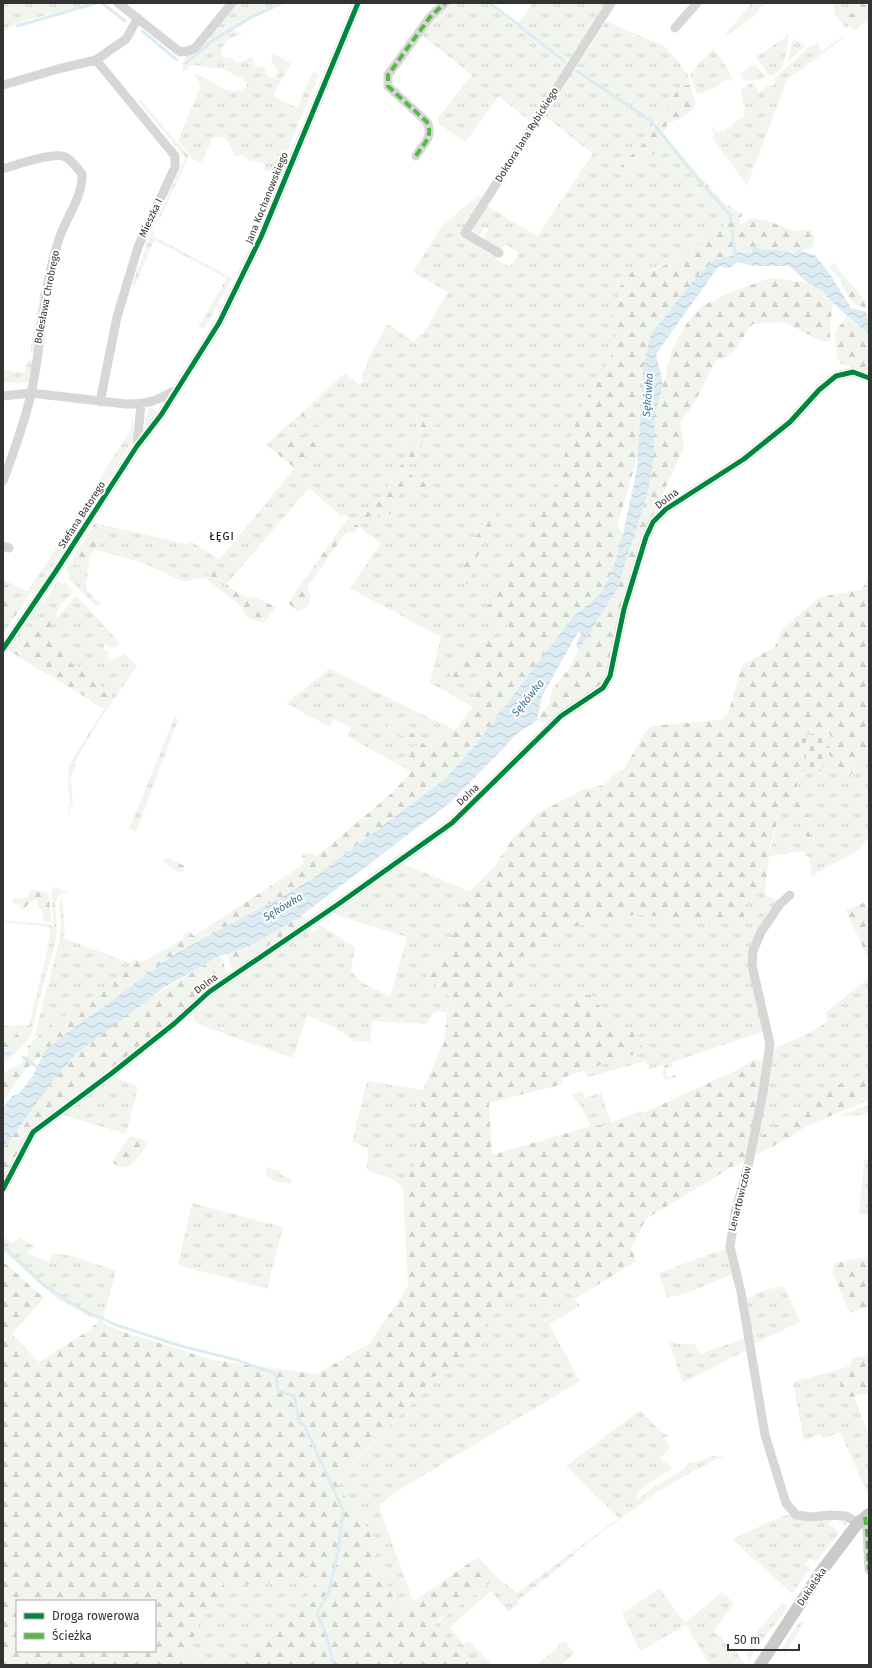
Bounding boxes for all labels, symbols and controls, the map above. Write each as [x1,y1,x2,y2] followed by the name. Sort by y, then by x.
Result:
[493,85,561,185] street label: Doktora Jana Rybickiego
[243,150,291,246] street label: Jana Kochanowskiego
[137,197,165,239] street label: Mieszka I
[32,249,62,345] street label: Bolesława Chrobrego
[640,373,656,418] water label: Sękówka
[56,479,108,551] street label: Stefana Batorego
[653,486,681,512] street label: Dolna
[209,530,235,543] district label: ŁĘGI
[508,677,547,720] water label: Sękówka
[454,781,482,809] street label: Dolna
[260,890,305,924] water label: Sękówka
[192,971,220,997] street label: Dolna
[726,1165,754,1233] street label: Lenartowiczów
[795,1566,829,1608] street label: Dukielska
[16,1600,156,1652] legend
[52,1609,139,1623] text: Droga rowerowa
[728,1626,799,1652] scale bar
[52,1628,92,1643] text: Ścieżka
[734,1633,760,1647] text: 50 m

